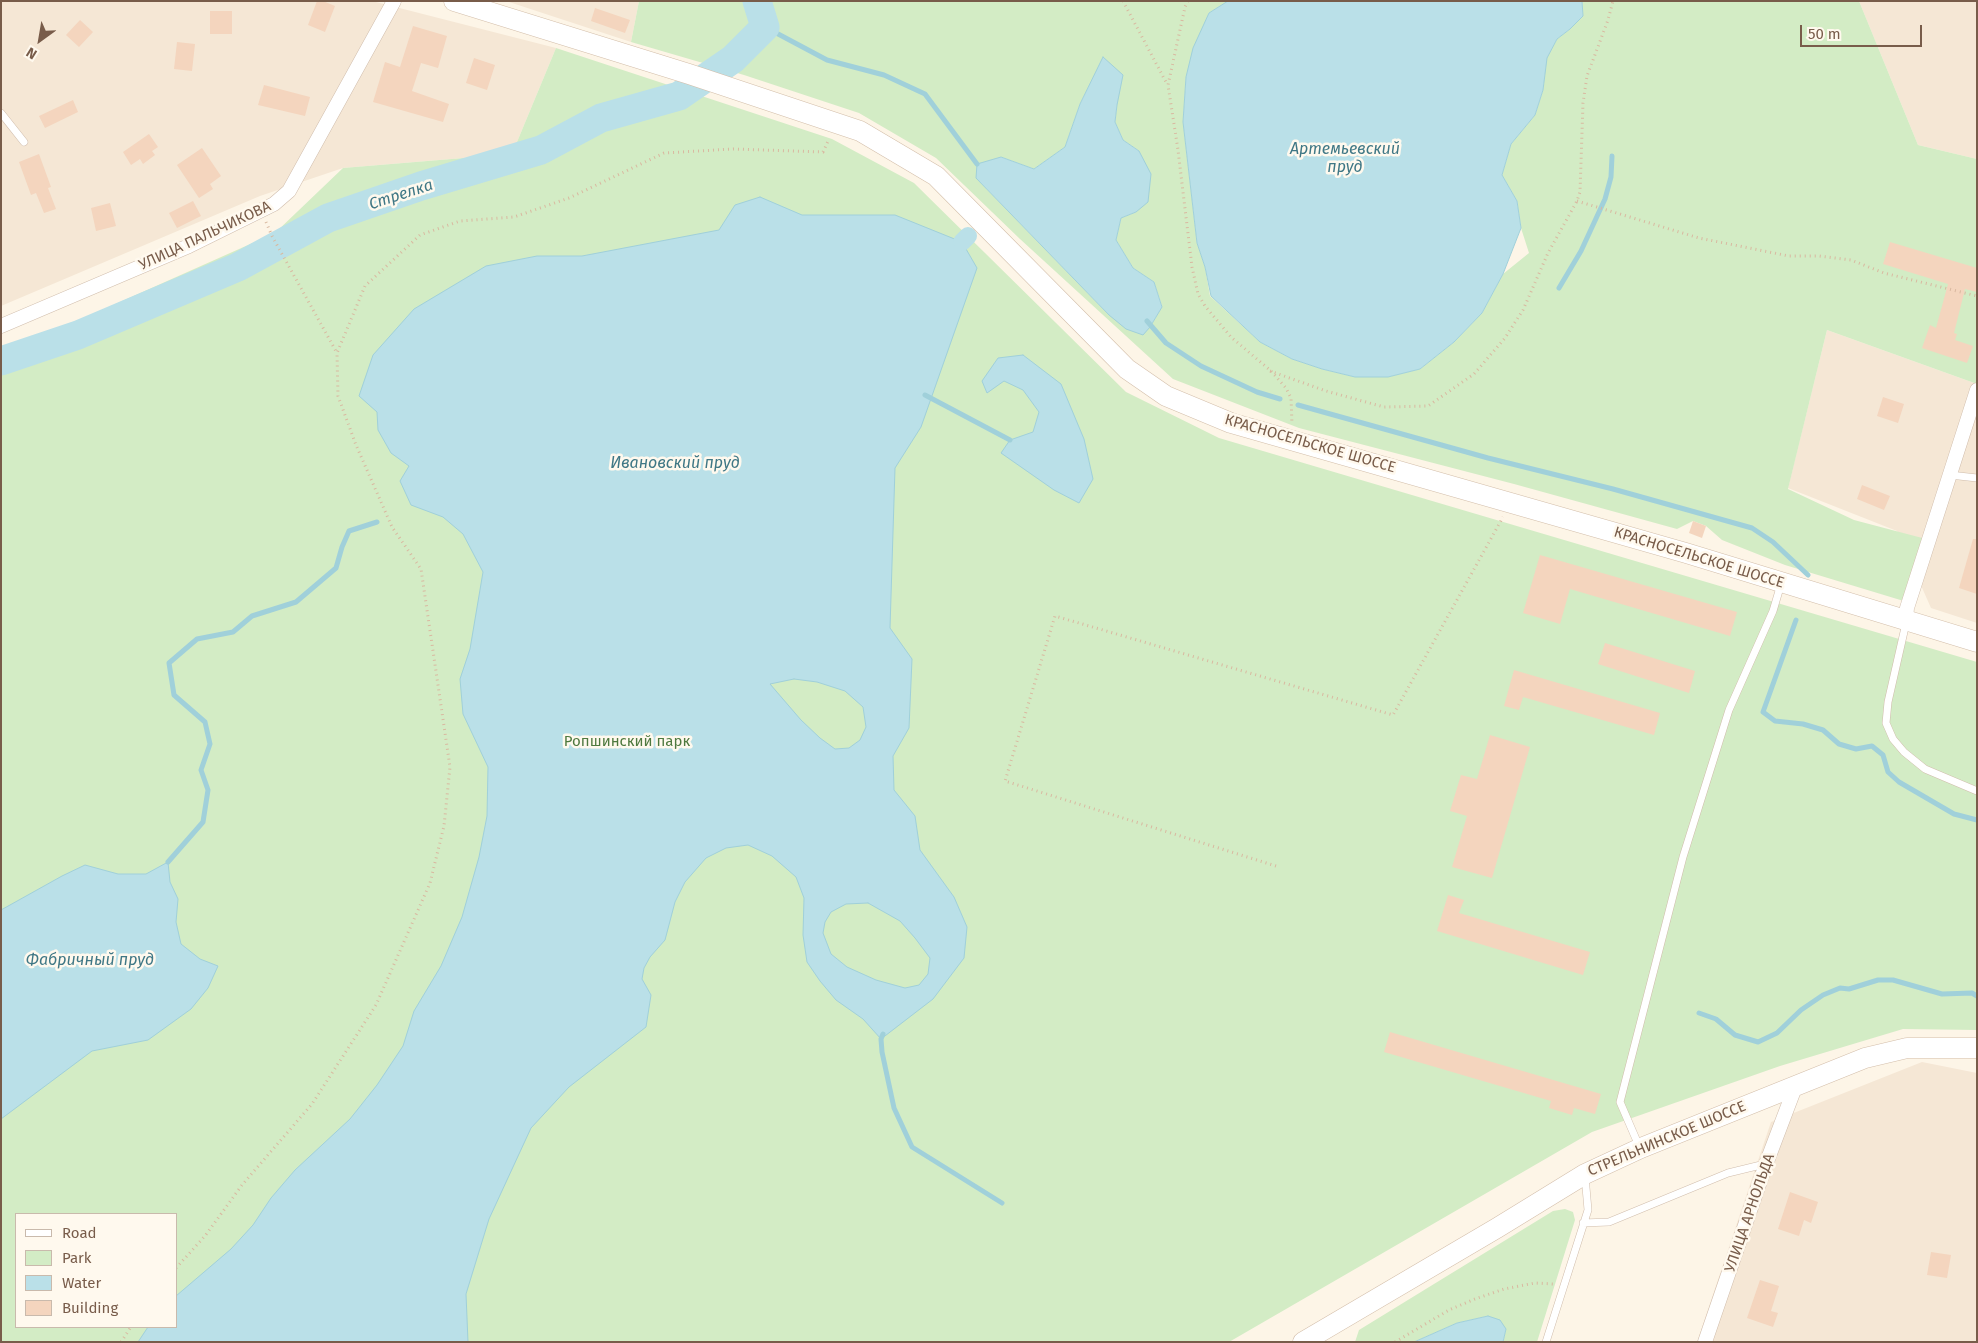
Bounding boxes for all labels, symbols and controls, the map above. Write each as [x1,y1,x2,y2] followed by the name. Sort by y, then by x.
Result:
[15,15,65,65] north arrow
[1803,15,1926,47] scale bar
[1808,25,1841,43] text: 50 m
[23,43,40,63] text: N
[1290,140,1400,178] water label: Артемьевский пруд
[367,176,435,214] water label: Стрелка
[136,198,274,274] street label: УЛИЦА ПАЛЬЧИКОВА
[1222,411,1398,477] street label: КРАСНОСЕЛЬСКОЕ ШОССЕ
[610,454,740,474] water label: Ивановский пруд
[1612,523,1786,593] street label: КРАСНОСЕЛЬСКОЕ ШОССЕ
[564,733,690,751] park label: Ропшинский парк
[26,951,154,971] water label: Фабричный пруд
[1585,1097,1749,1181] street label: СТРЕЛЬНИНСКОЕ ШОССЕ
[1721,1151,1779,1275] street label: УЛИЦА АРНОЛЬДА
[15,1213,178,1328] legend
[62,1224,97,1242] text: Road
[62,1249,92,1267] text: Park
[62,1274,101,1292] text: Water
[62,1299,118,1317] text: Building

